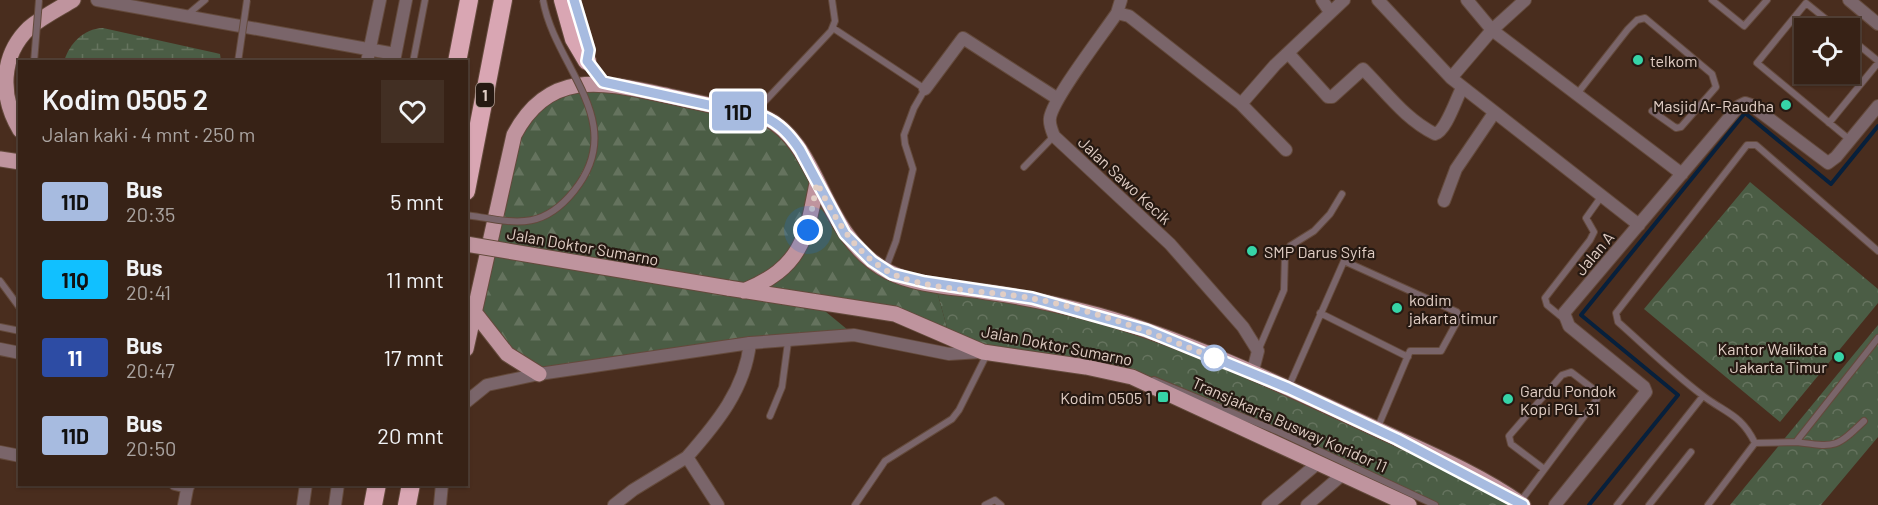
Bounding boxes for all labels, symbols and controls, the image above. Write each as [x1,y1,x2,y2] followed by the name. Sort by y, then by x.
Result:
[1794,18,1860,84] map controls
[1794,18,1860,84] button: locate
[1650,51,1697,70] place label: telkom
[1631,53,1645,67] marker: telkom
[381,80,444,143] button: heart
[42,82,208,116] text: Kodim 0505 2
[476,83,494,107] road number: 1
[704,92,772,130] line badge: 11D
[1653,96,1774,115] place label: Masjid Ar-Raudha
[1779,98,1793,112] marker: Masjid Ar-Raudha
[724,99,752,124] text: 11D
[42,122,255,146] text: Jalan kaki · 4 mnt · 250 m
[1075,132,1175,228] street label: Jalan Sawo Kecik
[126,176,163,202] text: Bus
[390,188,444,214] text: 5 mnt
[61,189,89,214] text: 11D
[126,202,175,226] text: 20:35
[793,215,823,245] your location
[506,223,660,269] street label: Jalan Doktor Sumarno
[1570,227,1618,279] street label: Jalan A
[1264,242,1375,261] place label: SMP Darus Syifa
[1245,244,1259,258] marker: SMP Darus Syifa
[126,254,163,280] text: Bus
[386,266,444,292] text: 11 mnt
[61,267,89,292] text: 11Q
[126,280,171,304] text: 20:41
[1408,290,1498,327] place label: kodim jakarta timur
[1390,301,1404,315] marker: kodim jakarta timur
[980,321,1134,369] street label: Jalan Doktor Sumarno
[126,332,163,358] text: Bus
[1718,339,1827,376] place label: Kantor Walikota Jakarta Timur
[383,344,444,370] text: 17 mnt
[67,345,83,370] text: 11
[1201,345,1227,371] unlabelled marker
[1832,350,1846,364] marker: Kantor Walikota Jakarta Timur
[126,358,175,382] text: 20:47
[1190,372,1390,476] street label: Transjakarta Busway Koridor 11
[1520,381,1616,418] place label: Gardu Pondok Kopi PGL 31
[1060,388,1151,407] place label: Kodim 0505 1
[1156,390,1170,404] marker: Kodim 0505 1
[1501,392,1515,406] marker: Gardu Pondok Kopi PGL 31
[126,410,163,436] text: Bus
[377,422,444,448] text: 20 mnt
[61,423,89,448] text: 11D
[126,436,176,460] text: 20:50

